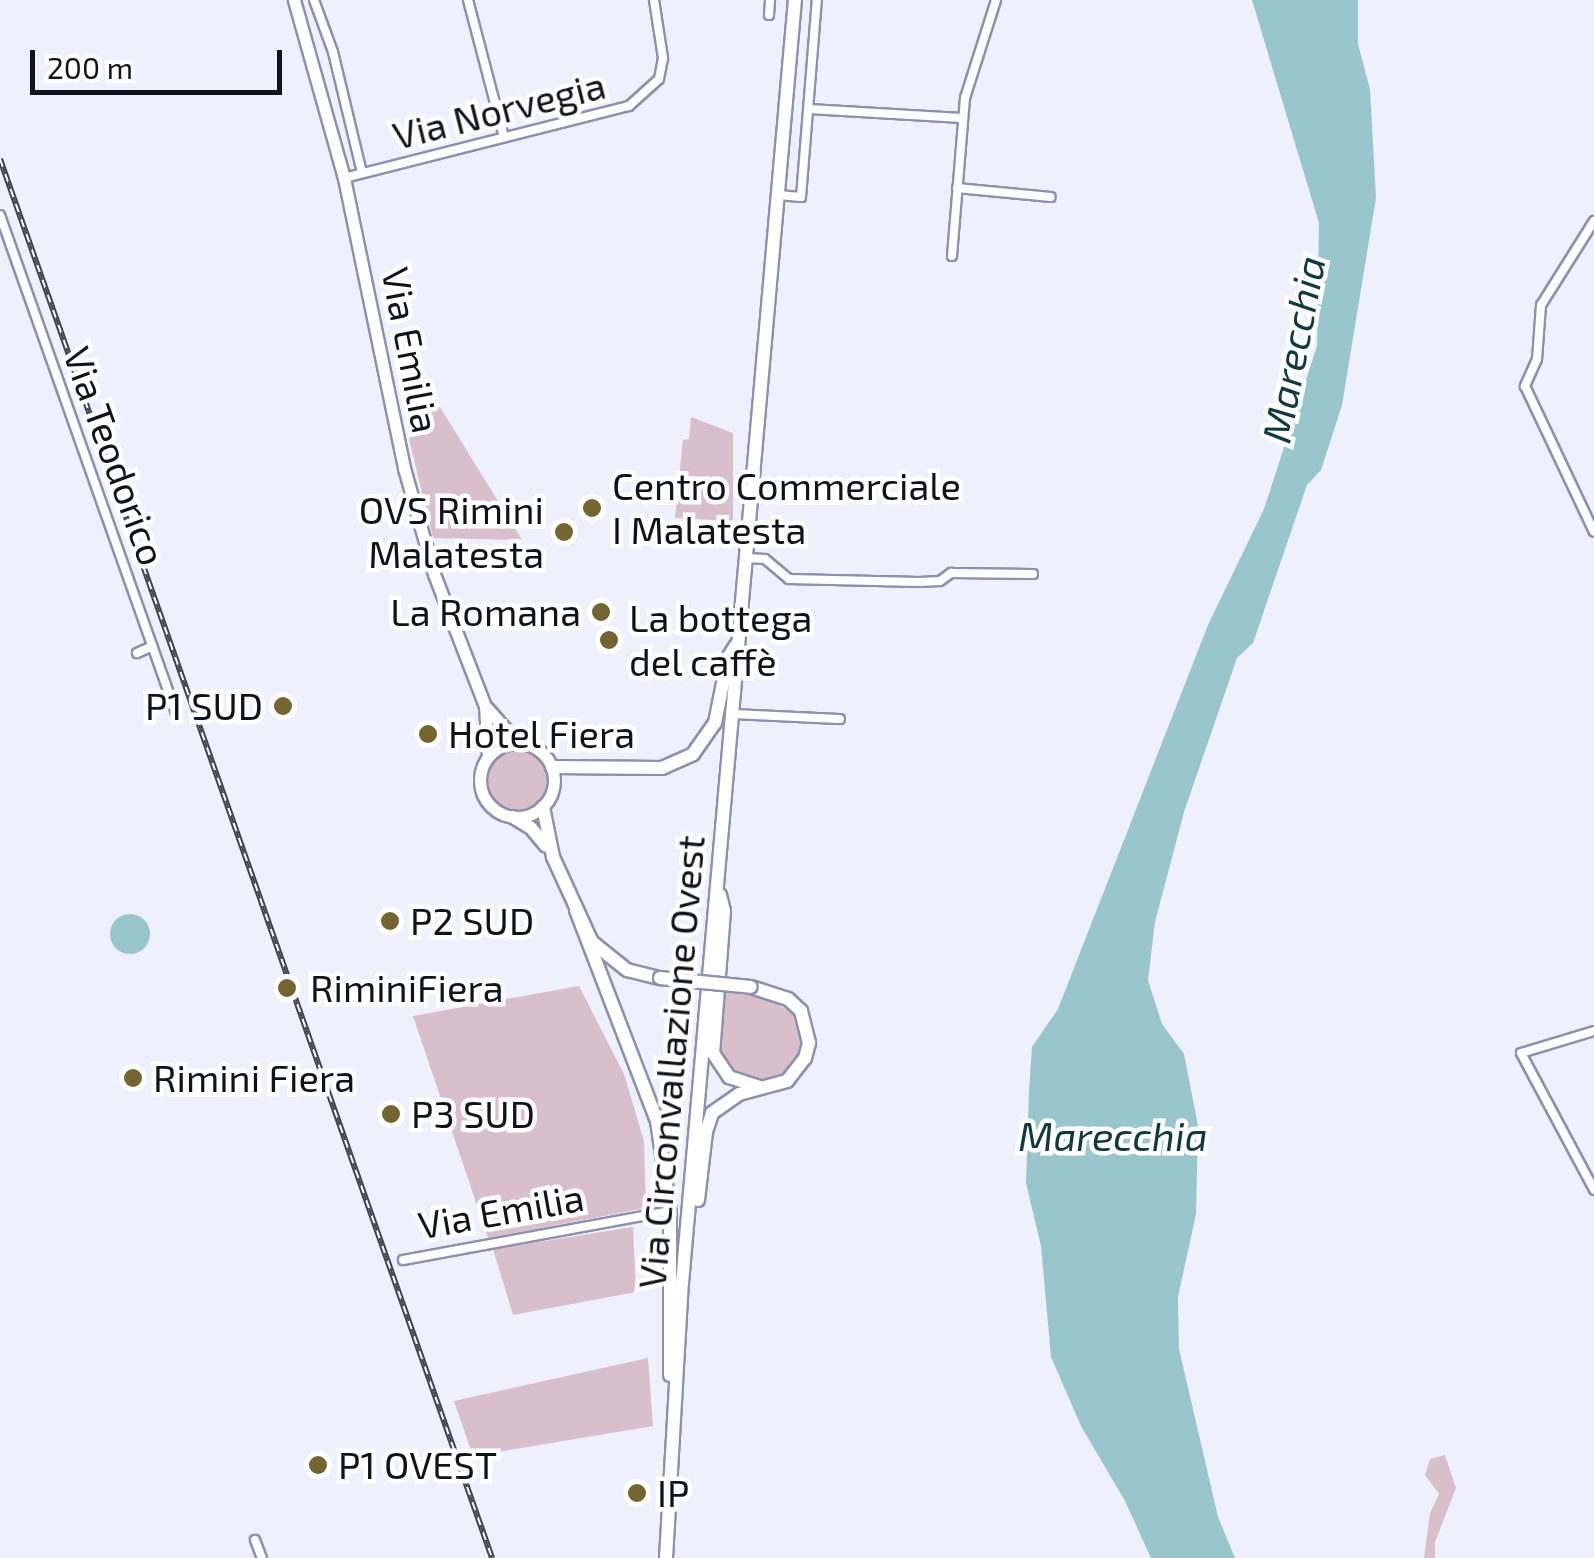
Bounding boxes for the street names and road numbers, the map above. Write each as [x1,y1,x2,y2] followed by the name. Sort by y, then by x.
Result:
[388,62,610,158] street label: Via Norvegia
[373,263,449,437] street label: Via Emilia
[54,340,176,572] street label: Via Teodorico
[628,834,714,1290] street label: Via Circonvallazione Ovest
[415,1174,587,1248] street label: Via Emilia

